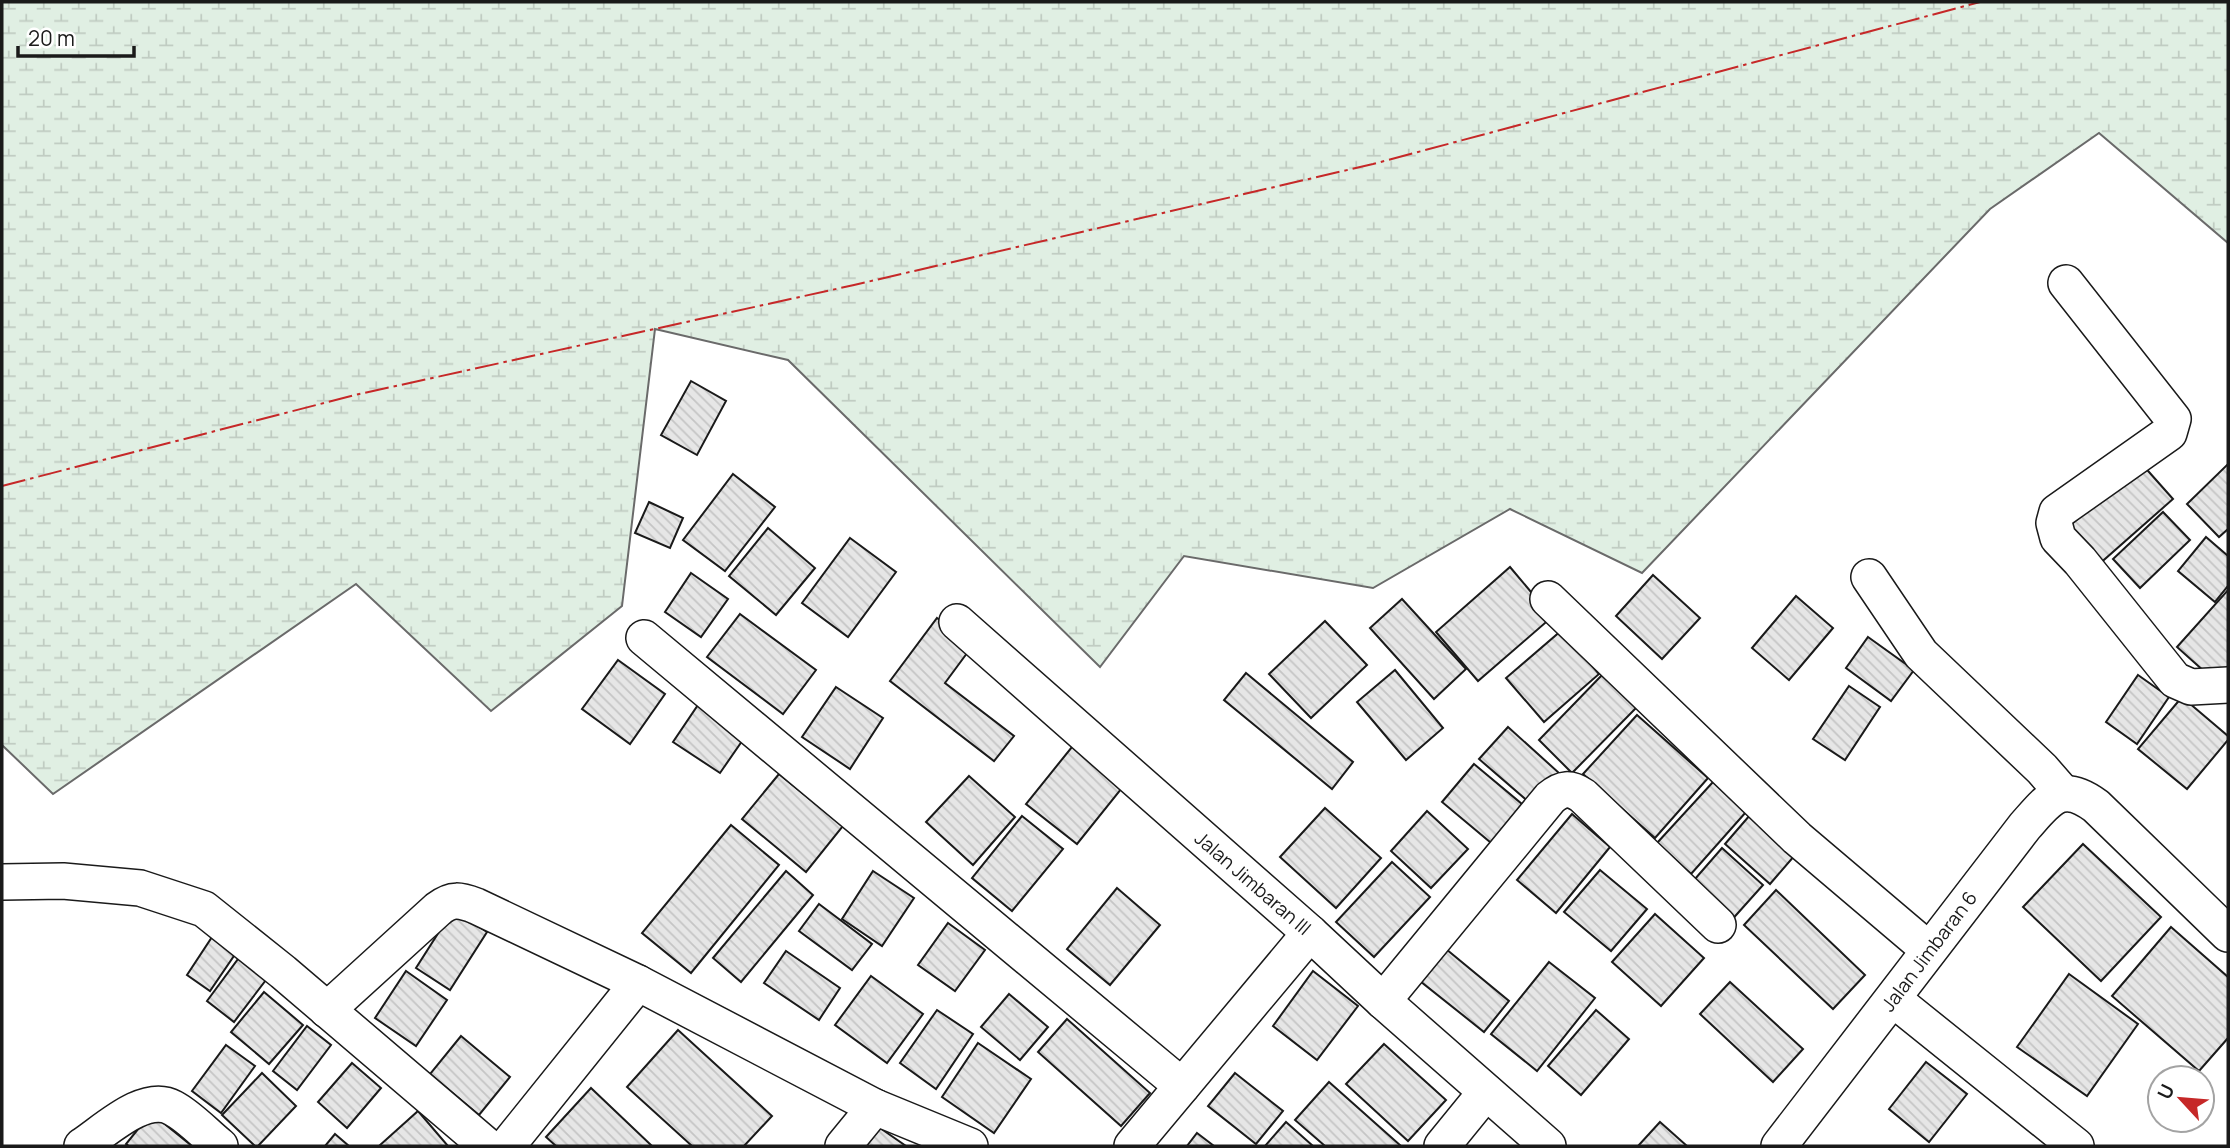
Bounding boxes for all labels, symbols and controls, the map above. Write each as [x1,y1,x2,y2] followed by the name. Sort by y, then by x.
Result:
[18,14,133,58] scale bar
[28,24,75,52] text: 20 m
[1189,825,1317,941] street label: Jalan Jimbaran III
[1875,885,1983,1017] street label: Jalan Jimbaran 6
[2146,1064,2216,1134] north arrow
[2151,1080,2180,1103] text: U

